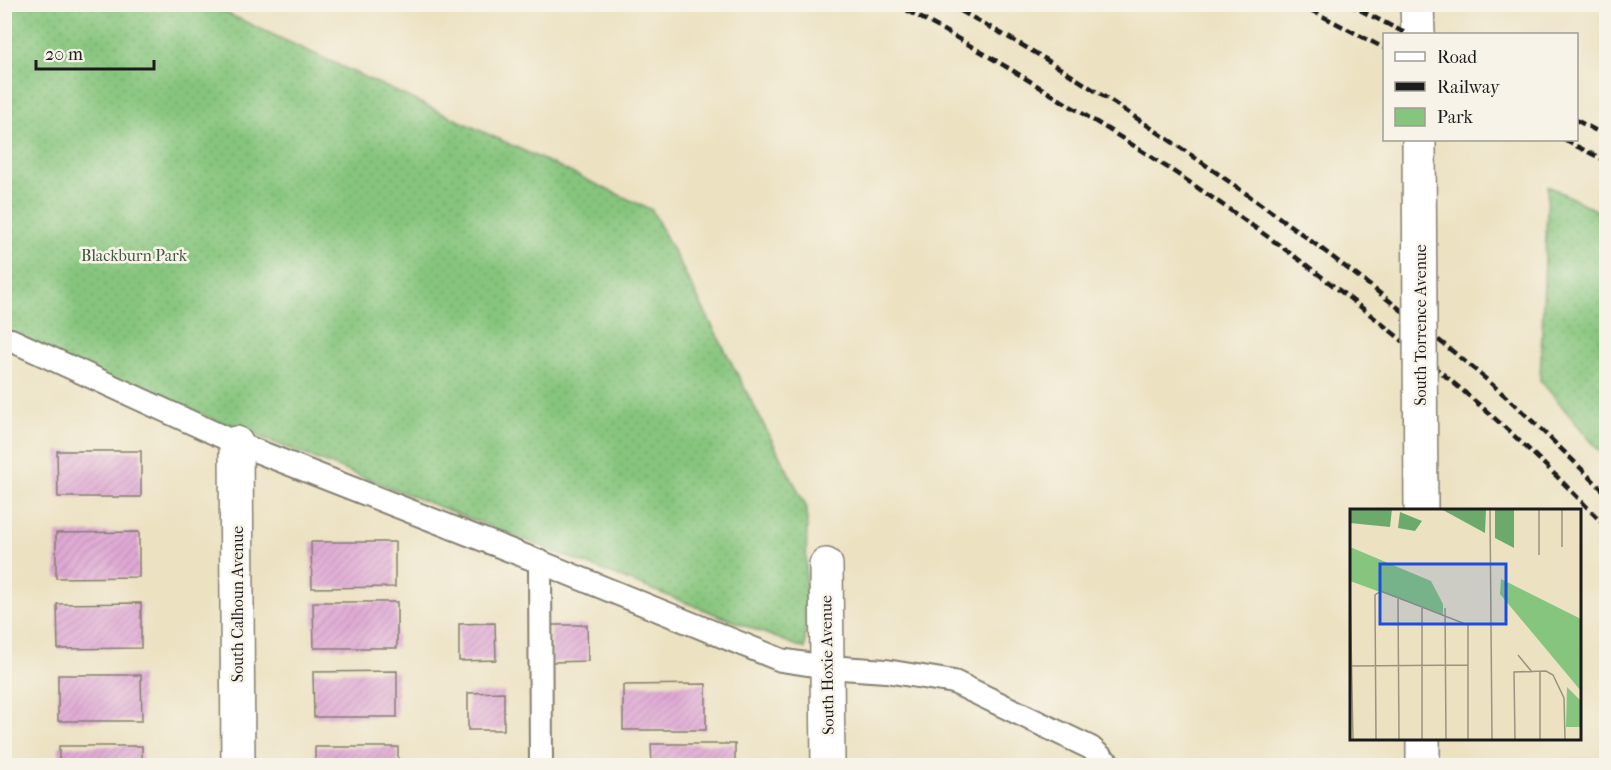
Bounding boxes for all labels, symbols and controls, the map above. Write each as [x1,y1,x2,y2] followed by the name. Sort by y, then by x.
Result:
[36,33,154,71] scale bar
[1383,33,1578,141] legend
[45,44,83,65] text: 20 m
[1437,47,1477,68] text: Road
[1437,77,1501,98] text: Railway
[1437,107,1474,128] text: Park
[1411,244,1430,406] street label: South Torrence Avenue
[81,246,188,265] park label: Blackburn Park
[1350,509,1581,740] inset map
[228,526,247,682] street label: South Calhoun Avenue
[816,595,838,735] street label: South Hoxie Avenue

